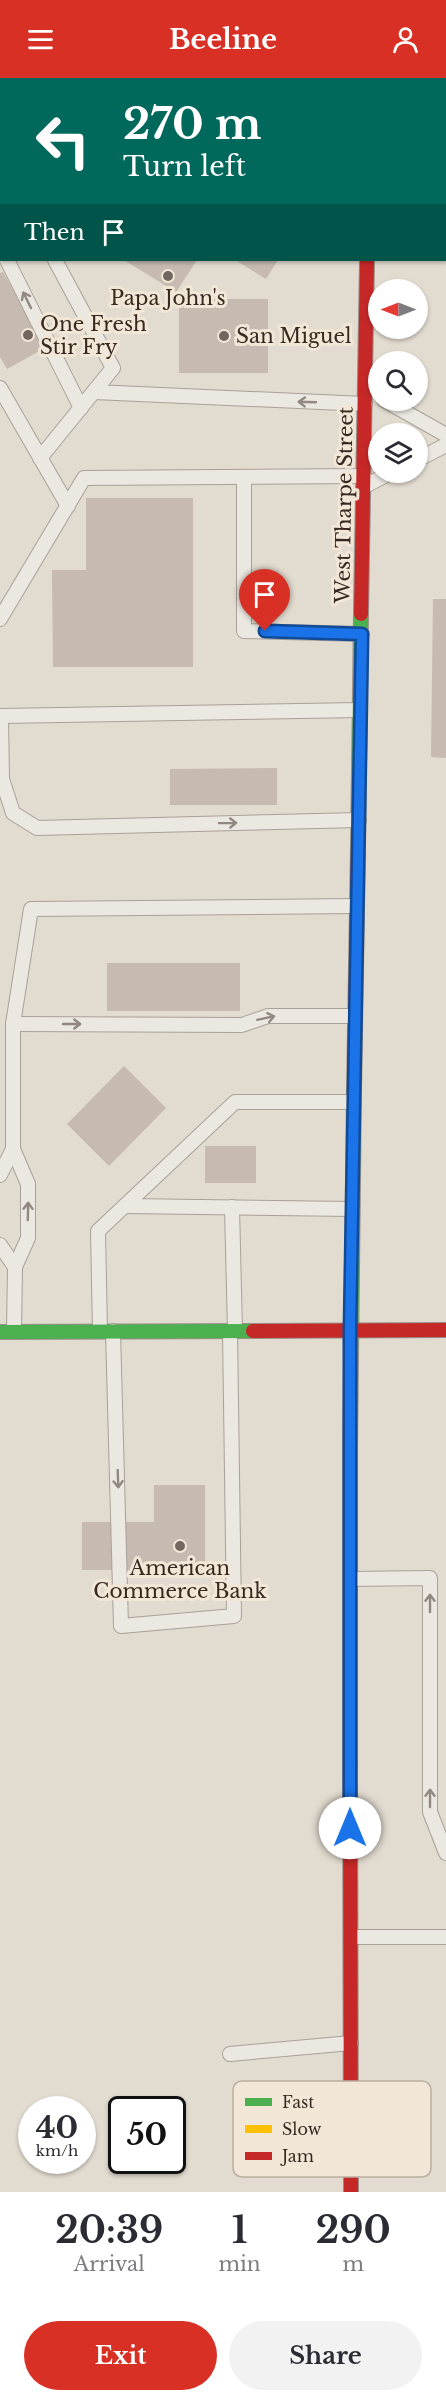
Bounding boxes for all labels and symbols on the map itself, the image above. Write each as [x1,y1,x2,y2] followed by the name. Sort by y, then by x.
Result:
[161,269,175,283] marker: Papa John's
[368,279,428,339] north arrow
[110,286,226,310] place label: Papa John's
[20,291,32,309] one-way arrow
[40,312,147,359] place label: One Fresh Stir Fry
[236,324,351,348] place label: San Miguel
[21,328,35,342] marker: One Fresh Stir Fry
[217,329,231,343] marker: San Miguel
[297,396,317,407] one-way arrow
[330,406,358,604] street label: West Tharpe Street
[239,569,290,631] pin
[218,817,238,829] one-way arrow
[255,1012,275,1023] one-way arrow
[61,1018,81,1030] one-way arrow
[22,1201,34,1221] one-way arrow
[112,1469,123,1489] one-way arrow
[173,1539,187,1553] marker: American Commerce Bank
[93,1556,267,1603] place label: American Commerce Bank
[424,1593,436,1613] one-way arrow
[424,1788,436,1808] one-way arrow
[318,1796,382,1860] position arrow
[233,2081,431,2177] legend
[282,2092,314,2112] text: Fast
[108,2096,186,2174] speed limit sign: 50
[282,2119,322,2139] text: Slow
[280,2146,314,2166] text: Jam

